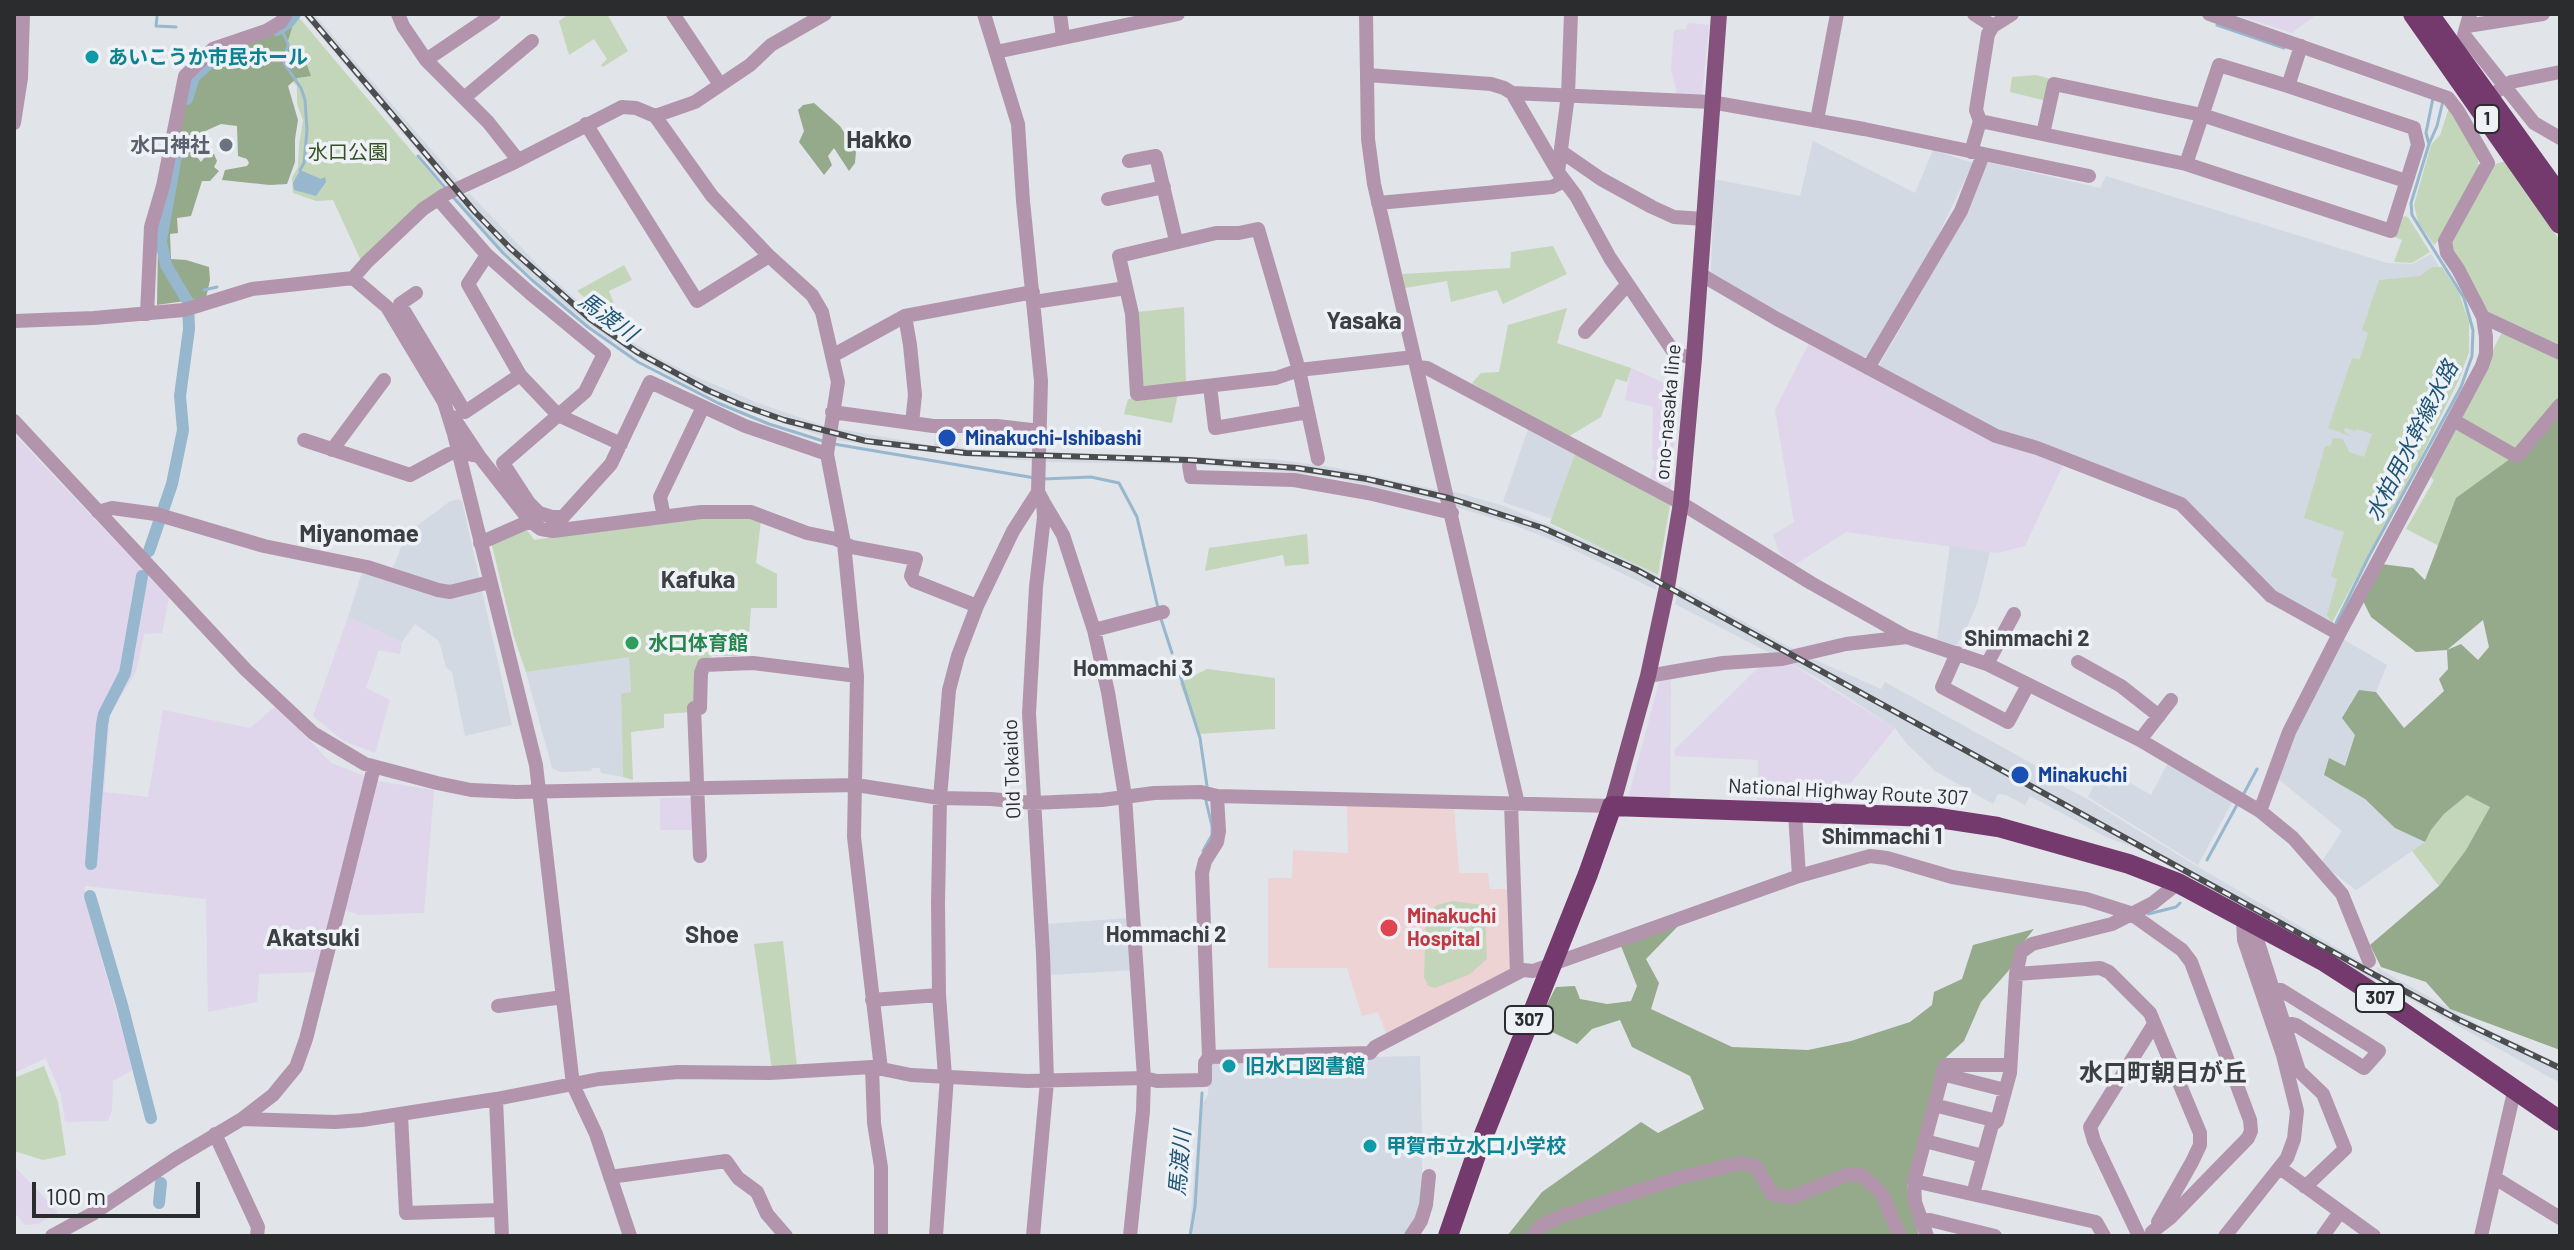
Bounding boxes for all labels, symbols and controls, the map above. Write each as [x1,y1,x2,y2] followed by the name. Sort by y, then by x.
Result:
[108,45,308,69] place label: あいこうか市民ホール
[83,48,101,66] marker: あいこうか市民ホール
[2475,105,2499,133] road number: 1
[846,126,912,154] district label: Hakko
[130,133,210,157] place label: 水口神社
[217,136,235,154] marker: 水口神社
[308,140,388,164] park label: 水口公園
[574,287,642,347] water label: 馬渡川
[1326,307,1402,335] district label: Yasaka
[1650,343,1686,481] street label: ono-nasaka line
[2360,357,2464,525] water label: 水柏用水幹線水路
[965,426,1142,450] place label: Minakuchi-Ishibashi
[936,427,958,449] marker: Minakuchi-Ishibashi
[299,520,419,548] district label: Miyanomae
[661,566,735,594] district label: Kafuka
[1964,626,2090,652] district label: Shimmachi 2
[648,631,748,655] place label: 水口体育館
[623,634,641,652] marker: 水口体育館
[1073,656,1193,682] district label: Hommachi 3
[998,719,1026,819] street label: Old Tokaido
[2038,763,2127,787] place label: Minakuchi
[2009,764,2031,786] marker: Minakuchi
[1728,774,1968,810] street label: National Highway Route 307
[1822,824,1942,850] district label: Shimmachi 1
[1407,904,1496,951] place label: Minakuchi Hospital
[1378,917,1400,939] marker: Minakuchi Hospital
[685,921,739,949] district label: Shoe
[1106,922,1226,948] district label: Hommachi 2
[266,924,360,952] district label: Akatsuki
[2356,984,2404,1012] road number: 307
[1505,1006,1553,1034] road number: 307
[1245,1054,1365,1078] place label: 旧水口図書館
[1220,1057,1238,1075] marker: 旧水口図書館
[2079,1059,2247,1087] district label: 水口町朝日が丘
[1164,1129,1196,1197] water label: 馬渡川
[1386,1134,1566,1158] place label: 甲賀市立水口小学校
[1361,1137,1379,1155] marker: 甲賀市立水口小学校
[36,1166,204,1216] scale bar
[46,1181,106,1210] text: 100 m

